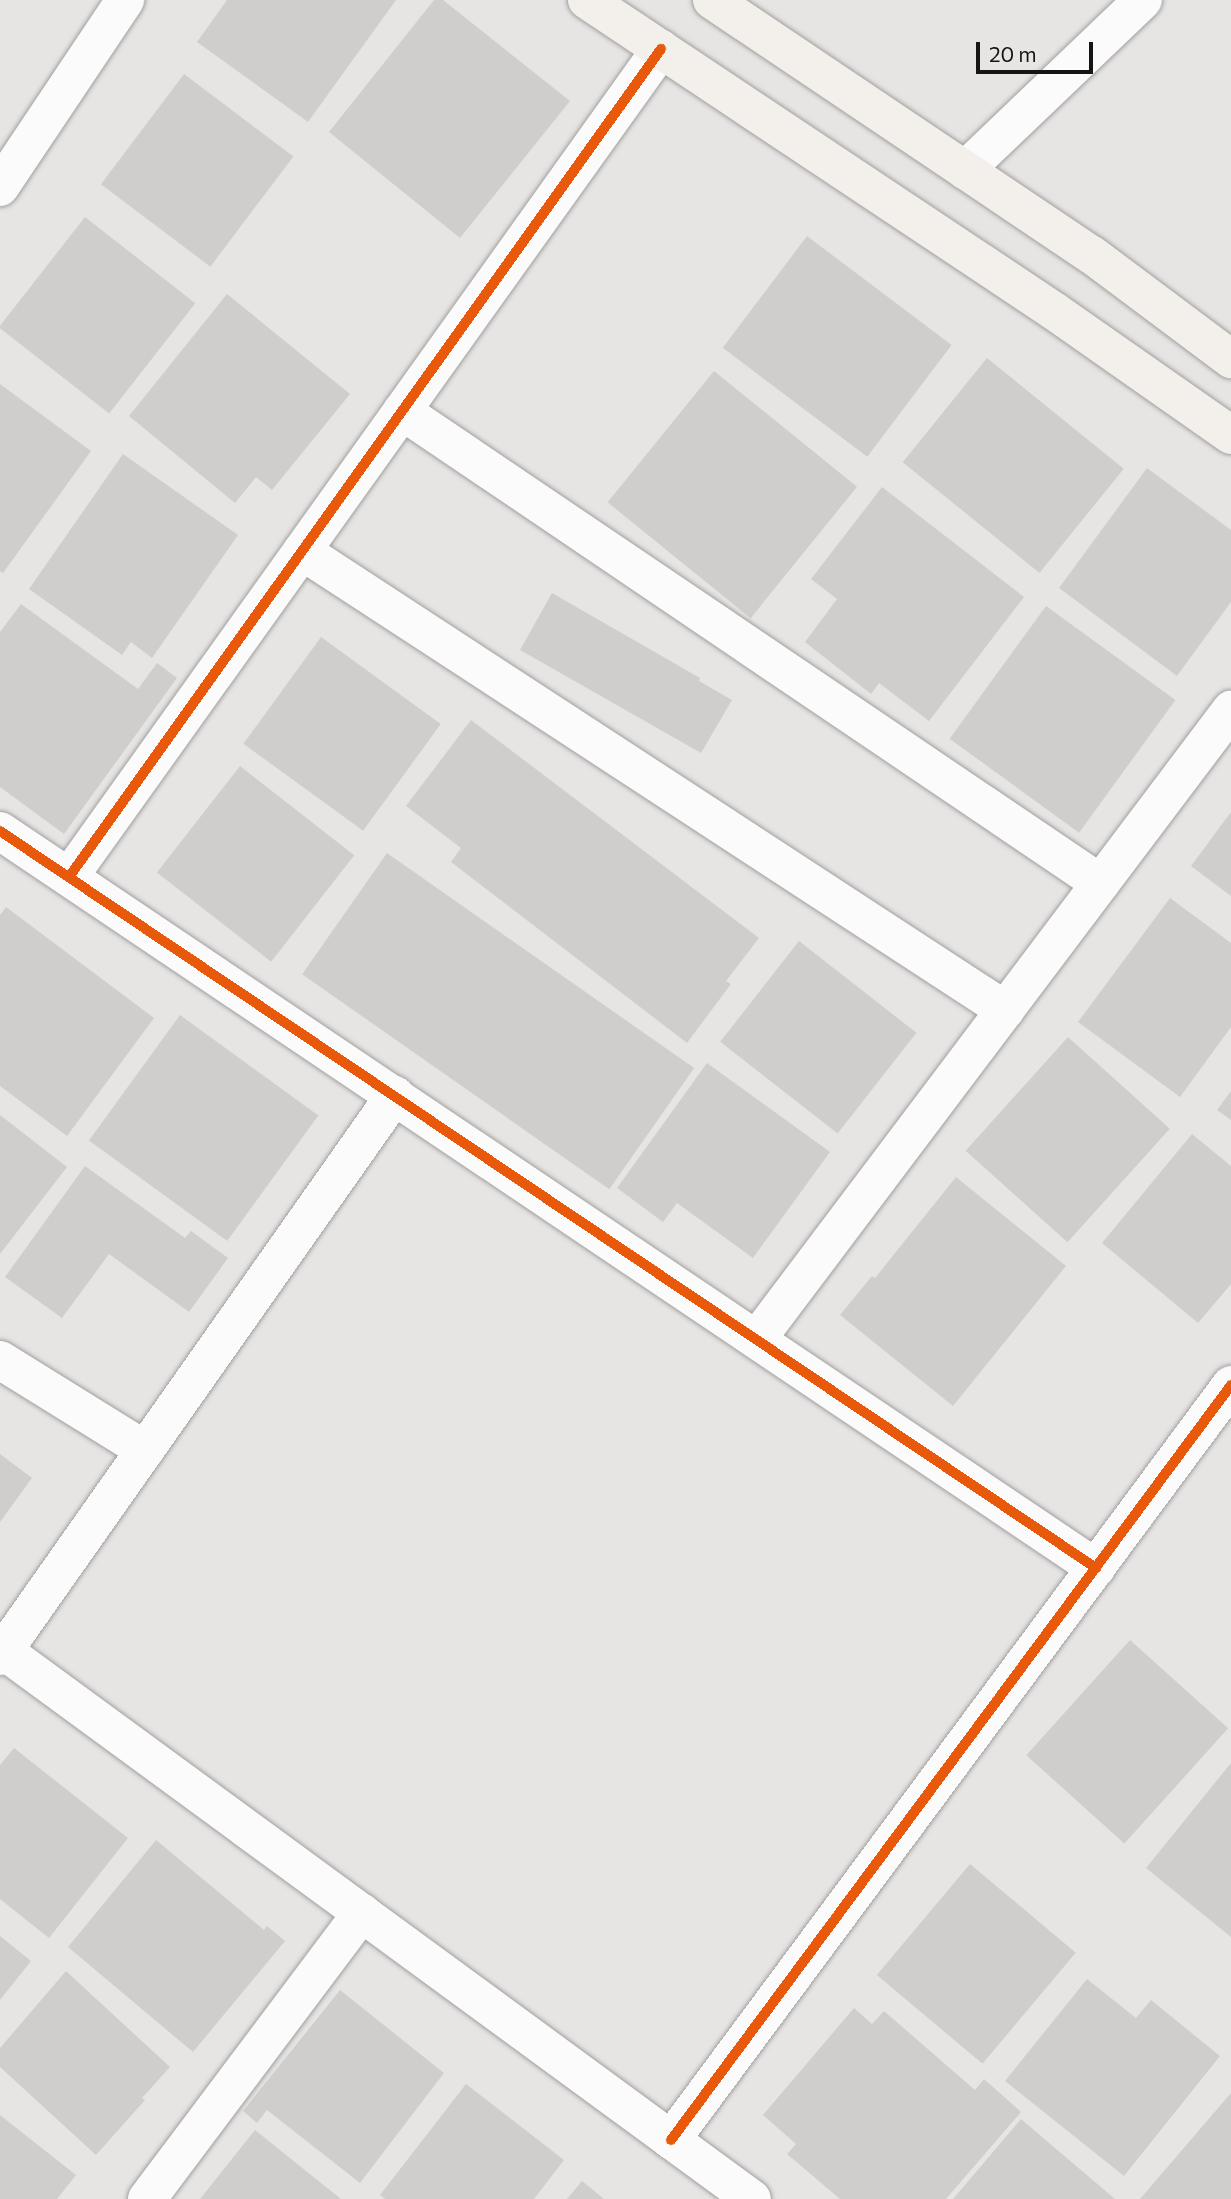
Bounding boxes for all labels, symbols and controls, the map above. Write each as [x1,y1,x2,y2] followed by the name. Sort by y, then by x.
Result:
[979,28,1096,72] scale bar
[989,41,1037,66] text: 20 m

